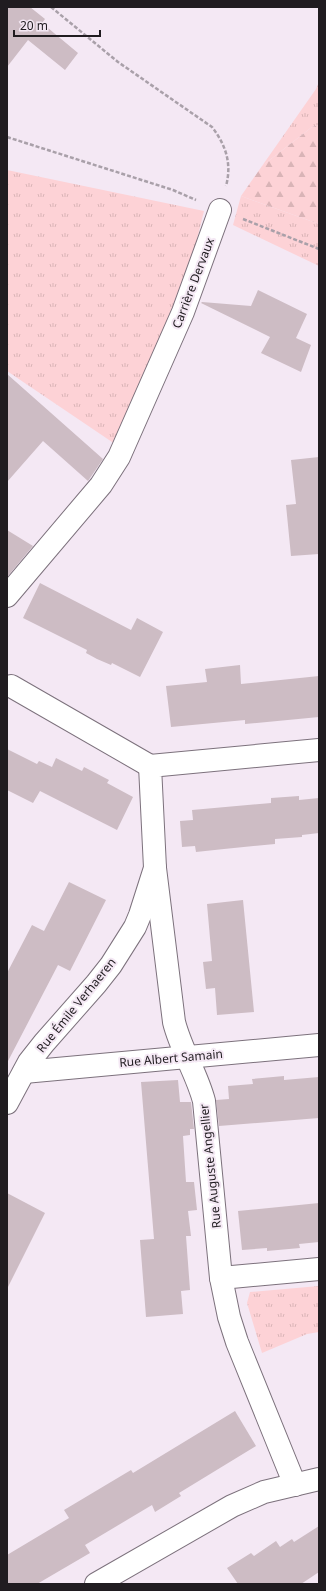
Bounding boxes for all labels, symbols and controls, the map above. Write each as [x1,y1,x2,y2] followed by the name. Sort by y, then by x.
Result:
[14,12,100,38] scale bar
[20,17,48,34] text: 20 m
[168,235,218,331] street label: Carrière Dervaux
[33,954,119,1056] street label: Rue Émile Verhaeren
[119,1045,223,1071] street label: Rue Albert Samain
[195,1103,225,1229] street label: Rue Auguste Angellier

